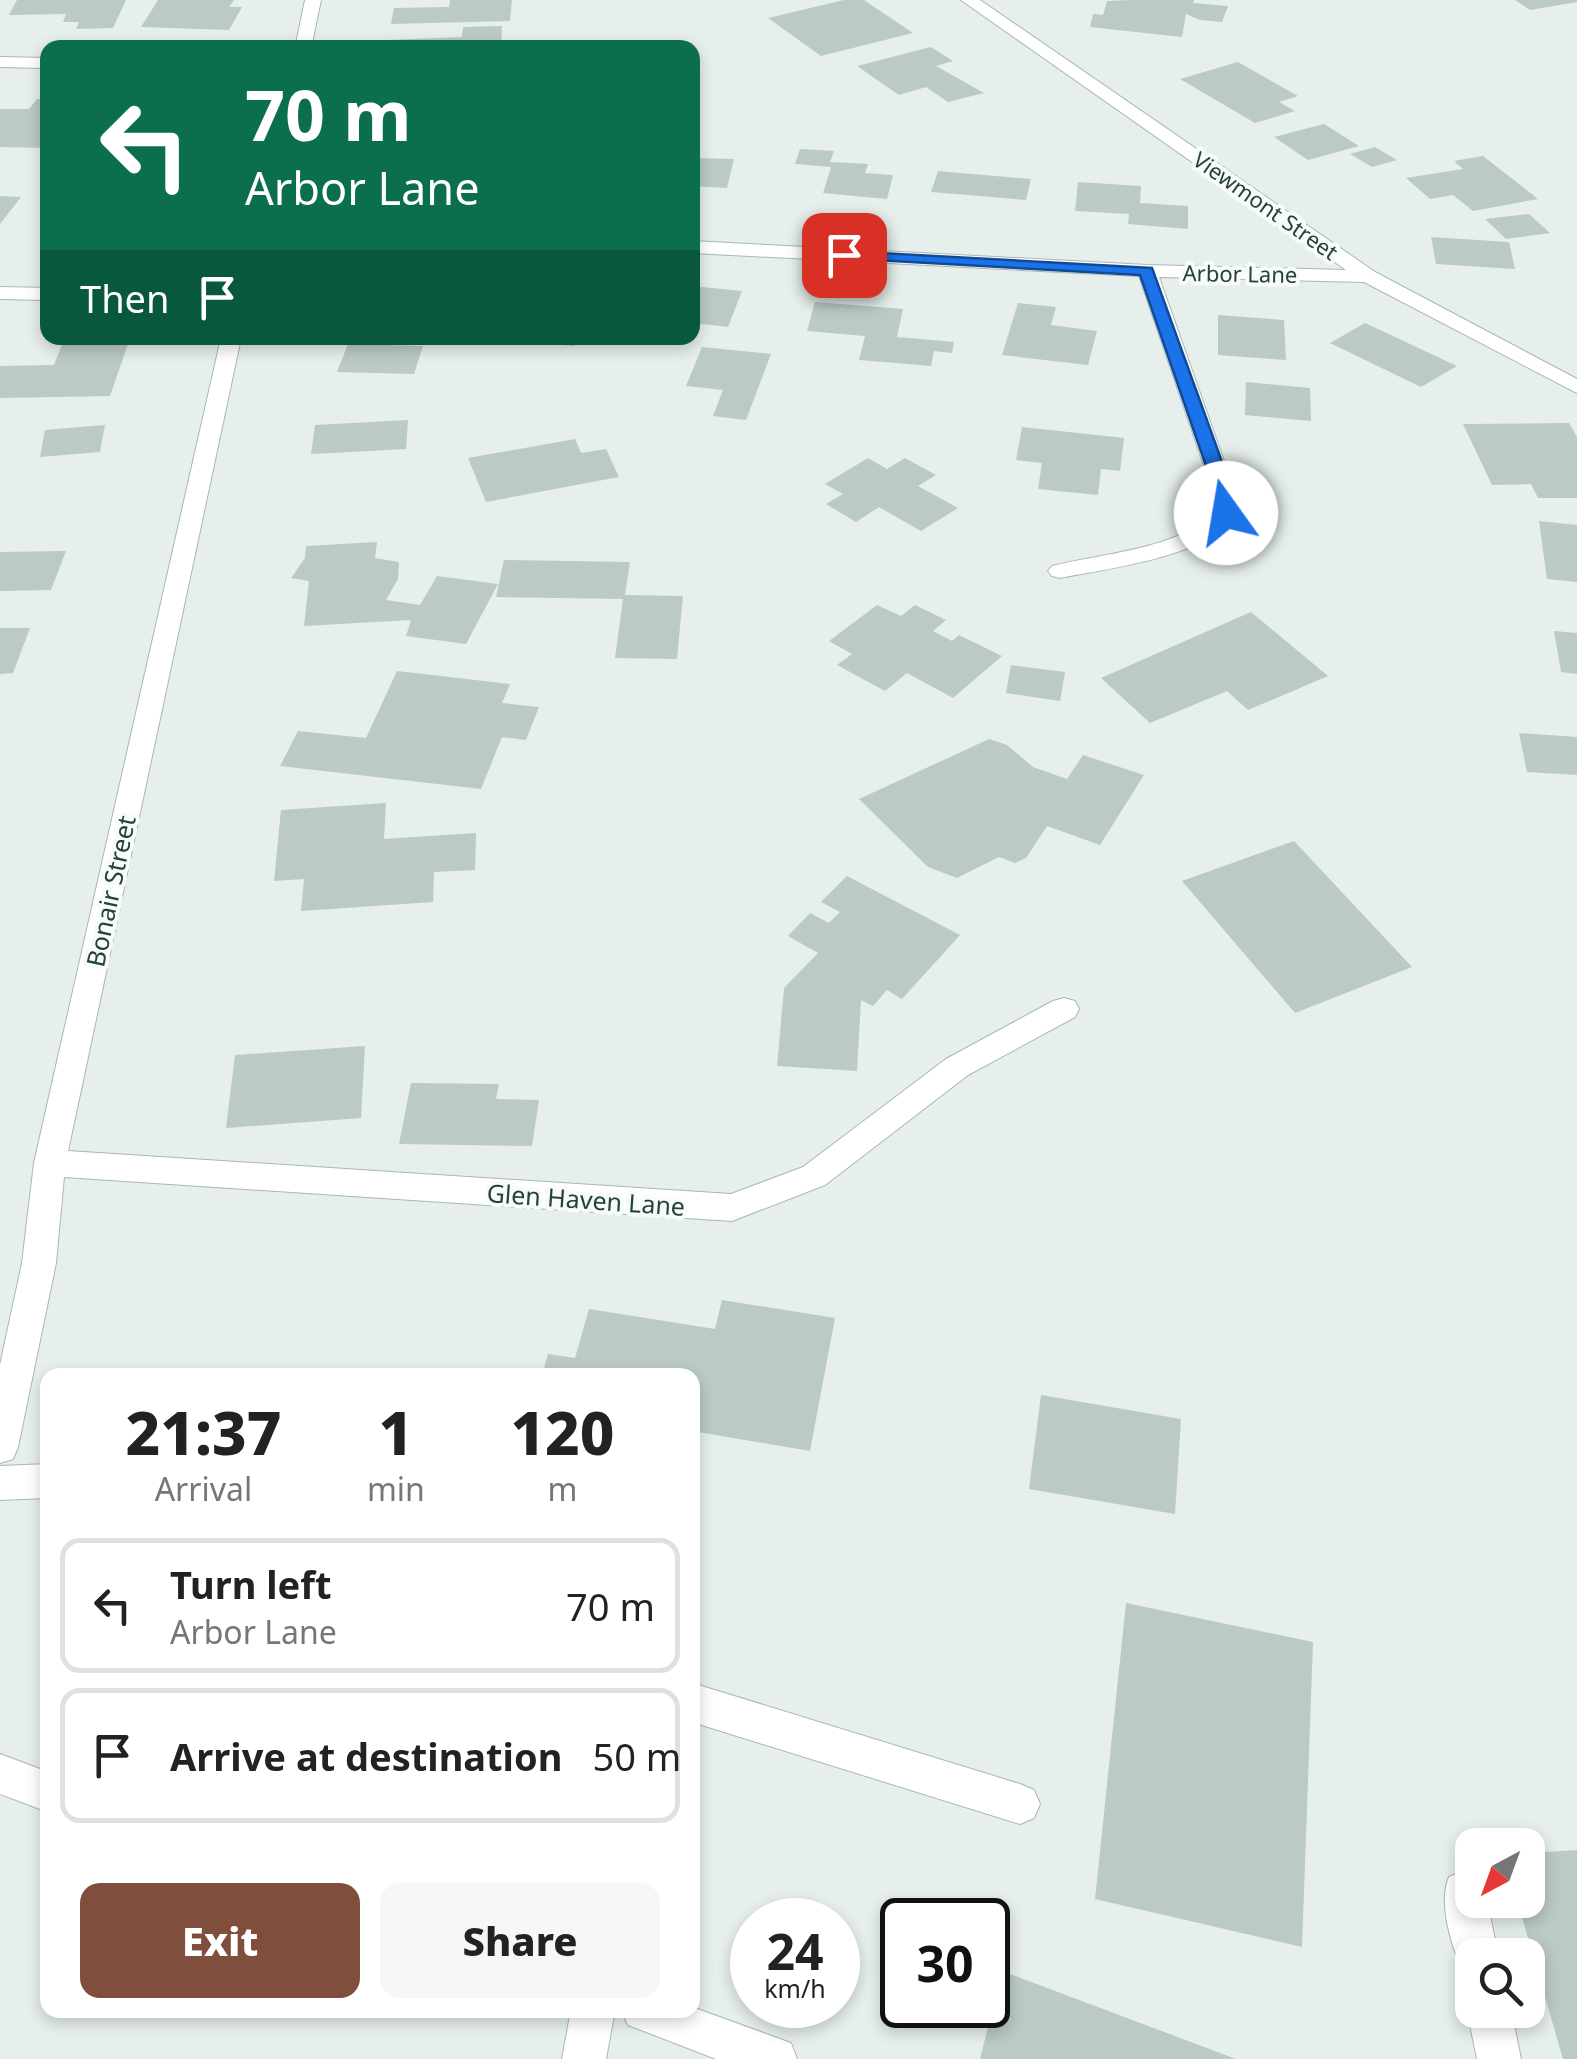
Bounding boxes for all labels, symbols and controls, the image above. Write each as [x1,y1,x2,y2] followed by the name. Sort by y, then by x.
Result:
[245,66,412,162] text: 70 m
[80,80,210,210] icon: left
[1187,144,1345,266] street label: Viewmont Street
[245,157,480,218] text: Arbor Lane
[802,213,887,298] pin
[817,228,872,283] icon: arrive
[1182,257,1298,289] street label: Arbor Lane
[190,270,245,325] icon: arrive
[80,272,170,324] text: Then
[1174,461,1278,565] position arrow
[77,812,143,970] street label: Bonair Street
[486,1175,686,1223] street label: Glen Haven Lane
[126,1391,281,1473] text: 21:37
[379,1391,413,1473] text: 1
[510,1391,614,1473] text: 120
[155,1467,252,1510] text: Arrival
[367,1467,425,1510] text: min
[547,1467,577,1510] text: m
[170,1558,332,1610] text: Turn left
[85,1578,140,1633] icon: left
[566,1580,655,1632] text: 70 m
[170,1610,337,1653] text: Arbor Lane
[85,1728,140,1783] icon: arrive
[170,1730,562,1782] text: Arrive at destination
[592,1730,681,1782] text: 50 m
[1455,1828,1545,1918] north arrow
[1455,1828,1545,2028] map controls
[80,1883,360,1998] button: Exit
[380,1883,660,1998] button: Share
[880,1898,1010,2028] speed limit sign: 30
[766,1917,824,1985] text: 24
[1455,1938,1545,2028] button: search
[764,1971,826,2005] text: km/h

